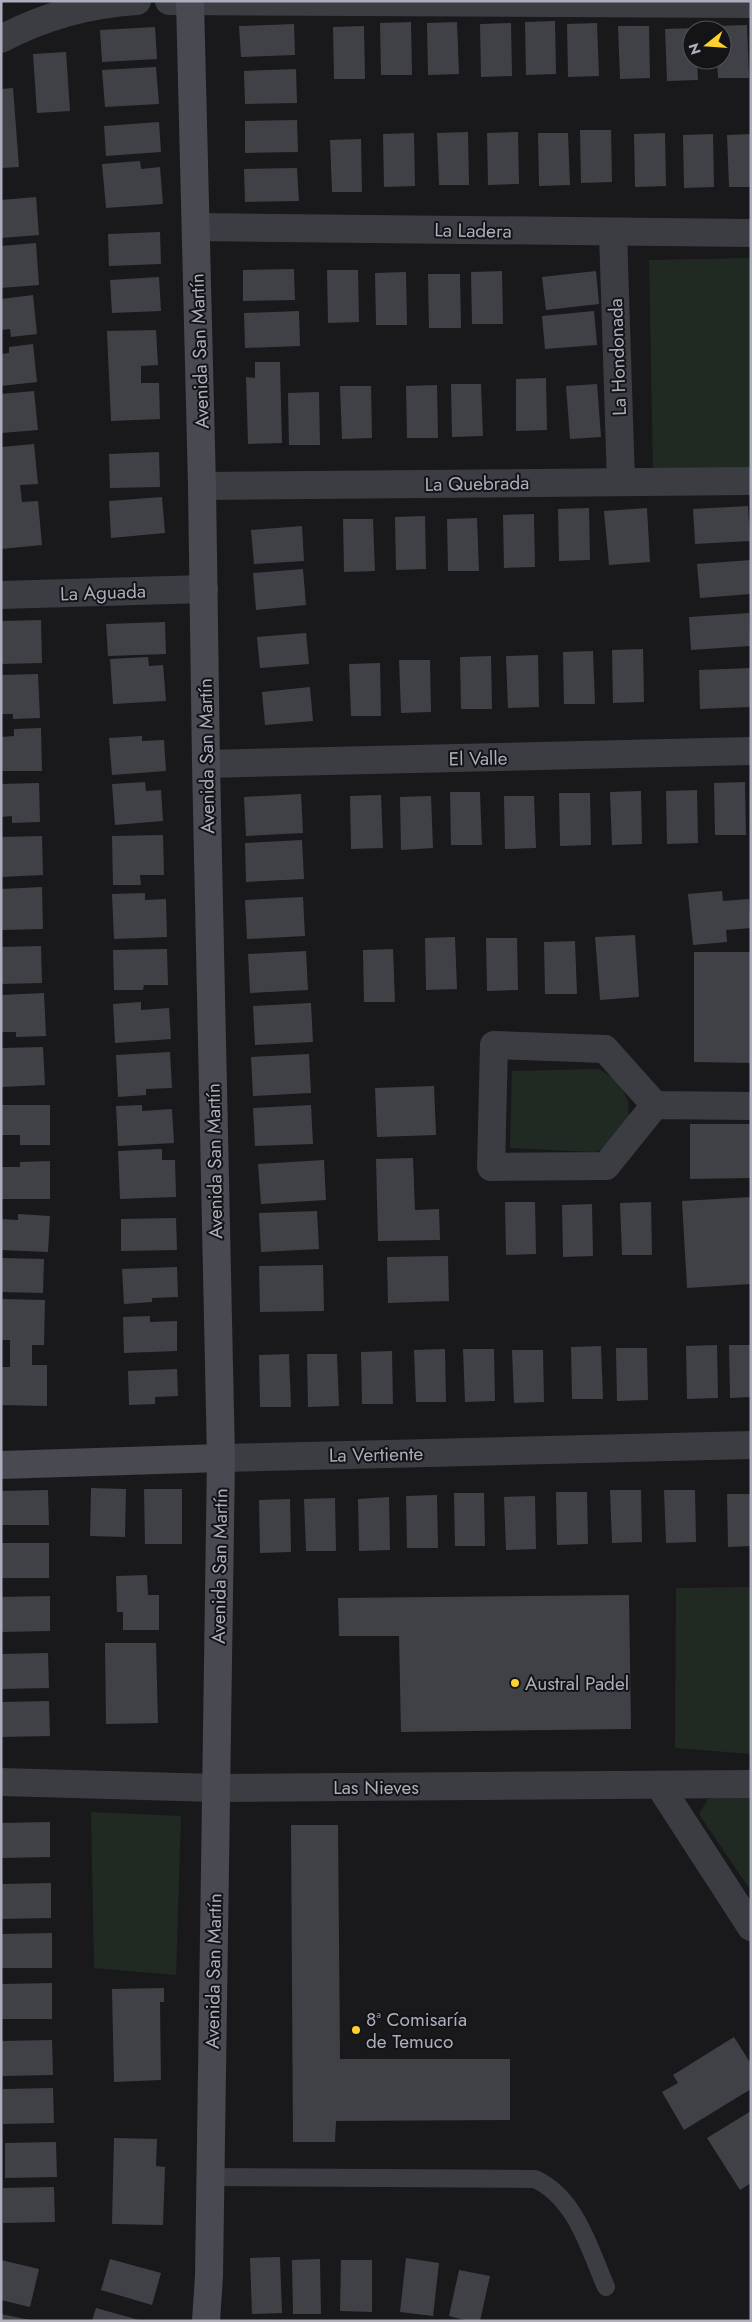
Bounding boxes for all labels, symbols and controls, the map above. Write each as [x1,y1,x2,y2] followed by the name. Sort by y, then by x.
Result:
[682,20,732,70] north arrow
[683,41,706,57] text: N
[434,216,512,245] street label: La Ladera
[183,273,216,429] street label: Avenida San Martín
[602,298,633,416] street label: La Hondonada
[424,469,530,498] street label: La Quebrada
[60,578,146,607] street label: La Aguada
[192,678,221,834] street label: Avenida San Martín
[448,744,508,773] street label: El Valle
[200,1083,229,1239] street label: Avenida San Martín
[329,1440,424,1469] street label: La Vertiente
[205,1488,234,1644] street label: Avenida San Martín
[525,1670,629,1697] place label: Austral Padel
[509,1677,521,1689] marker: Austral Padel
[333,1774,419,1801] street label: Las Nieves
[199,1893,228,2049] street label: Avenida San Martín
[366,2006,467,2055] place label: 8ª Comisaría de Temuco
[350,2024,362,2036] marker: 8ª Comisaría de Temuco

